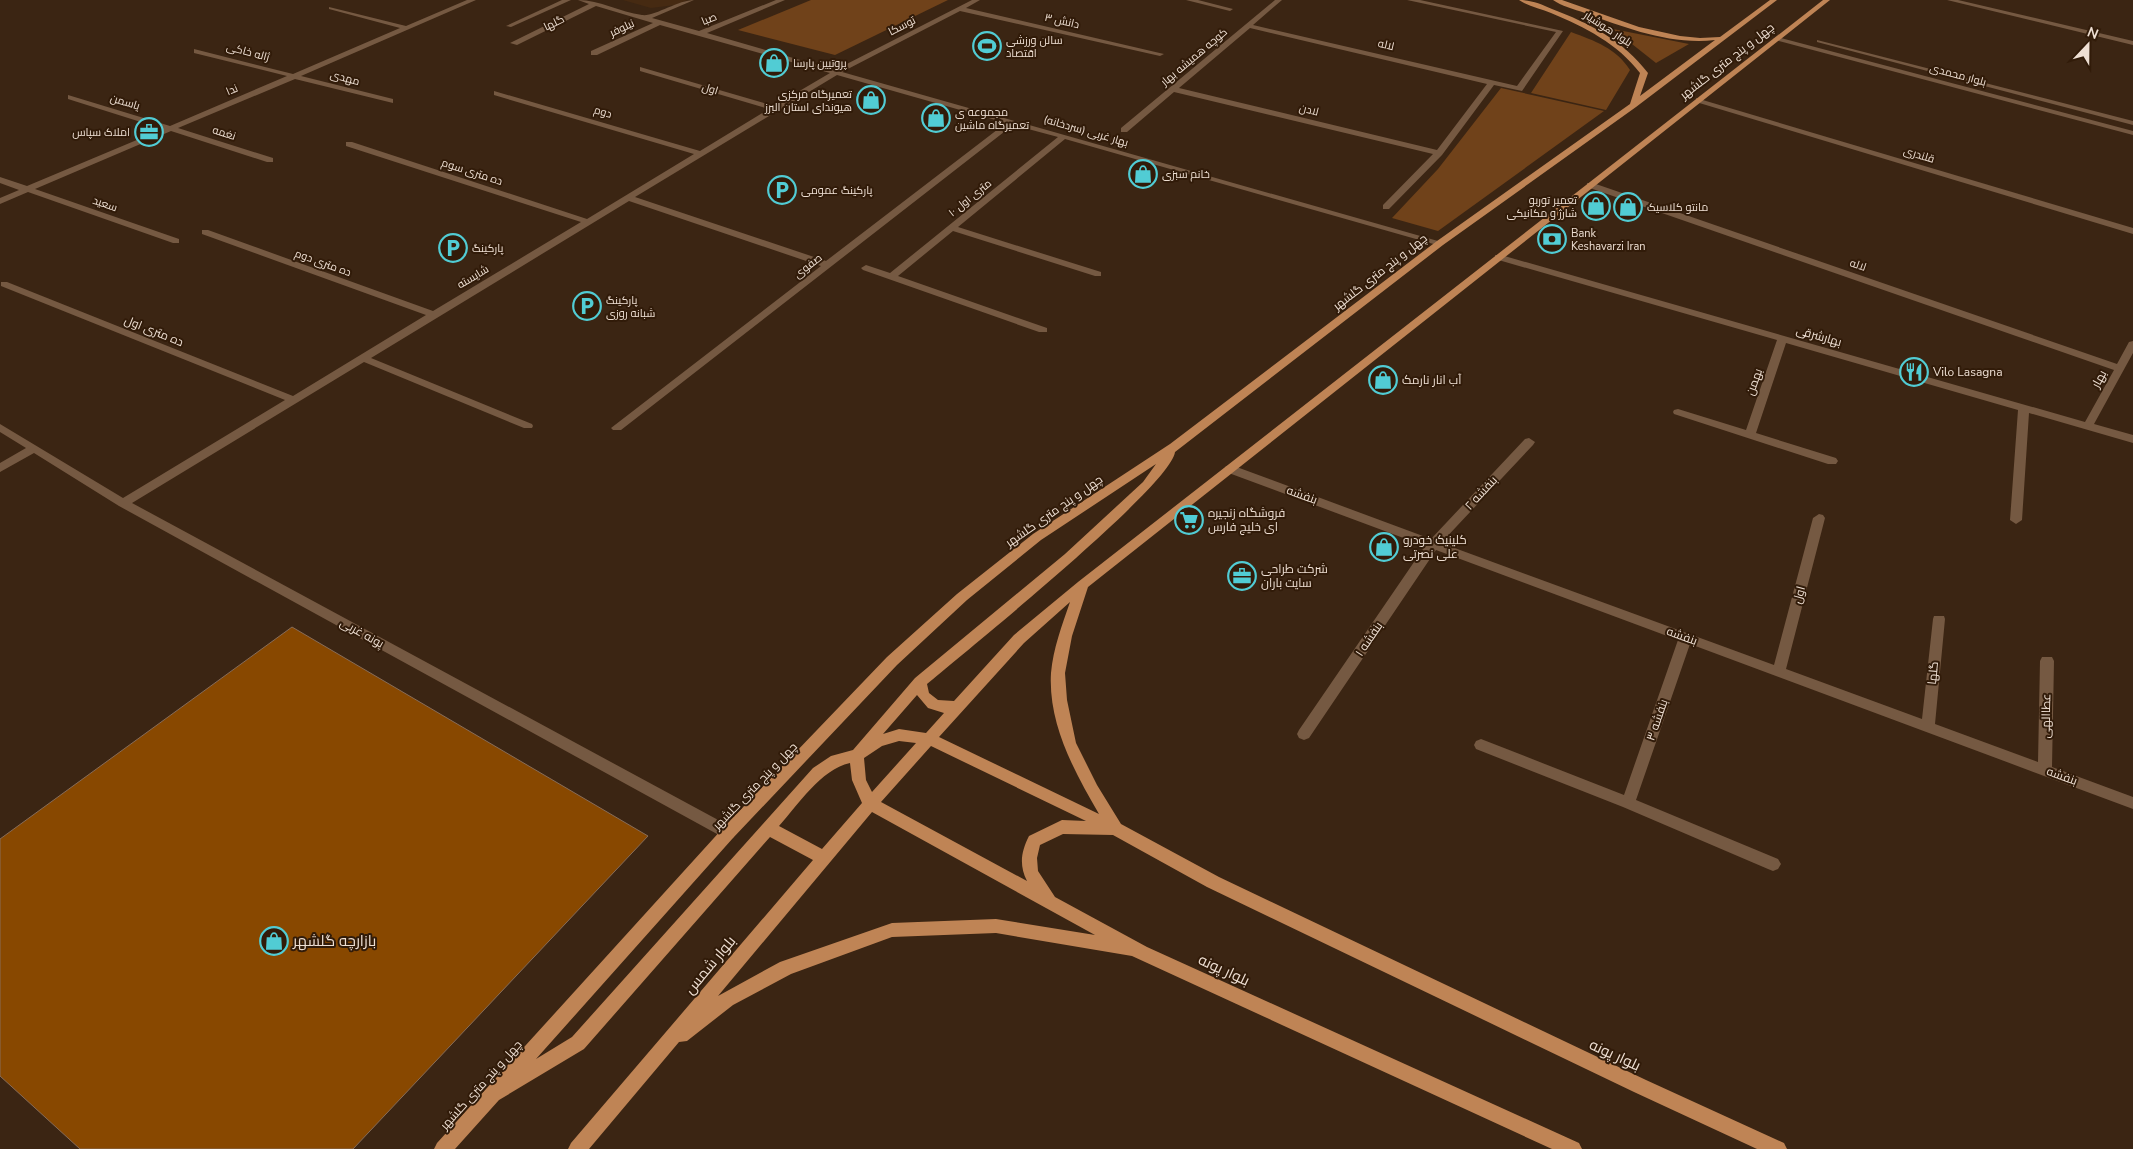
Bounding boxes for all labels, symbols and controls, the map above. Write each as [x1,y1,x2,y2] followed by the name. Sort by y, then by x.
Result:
[1580,7,1635,50] street label: بلوار هوشیار
[699,9,719,29] street label: صبا
[1043,10,1081,32] street label: دانش ۳
[541,12,567,34] street label: گلها
[886,13,918,39] street label: توسکا
[606,16,637,41] street label: نیلوفر
[1676,19,1778,104] street label: چهل و پنج متری گلشهر
[2063,20,2113,70] north arrow
[2084,23,2101,44] text: N
[1157,25,1231,90] street label: کوچه همیشه بهار
[972,31,1002,61] sports icon: سالن ورزشی اقتصاد
[1006,33,1063,61] place label: سالن ورزشی اقتصاد
[1376,36,1396,54] street label: لاله
[225,39,271,65] street label: ژاله خاکی
[759,48,789,78] shop icon: پروتیین پارسا
[793,56,847,71] place label: پروتیین پارسا
[1928,60,1988,90] street label: بلوار محمدی
[329,67,361,89] street label: مهدی
[700,79,720,99] street label: اول
[224,81,240,99] street label: ندا
[856,85,886,115] shop icon: تعمیرگاه مرکزی هیوندای استان البرز
[764,87,852,115] place label: تعمیرگاه مرکزی هیوندای استان البرز
[108,90,142,114] street label: یاسمن
[1298,100,1320,120] street label: لادن
[592,102,614,122] street label: دوم
[921,103,951,133] shop icon: مجموعه ی تعمیرگاه ماشین
[955,105,1029,133] place label: مجموعه ی تعمیرگاه ماشین
[1042,112,1130,150] street label: بهار غربی (سردخانه)
[134,117,164,147] office icon: املاک سپاس
[210,122,238,144] street label: نغمه
[72,125,130,140] place label: املاک سپاس
[1902,143,1936,167] street label: قلندری
[440,155,504,189] street label: ده متری سوم
[1128,159,1158,189] shop icon: خانم سبزی
[1162,167,1210,182] place label: خانم سبزی
[767,175,797,205] parking icon: پارکینگ عمومی
[945,176,995,220] street label: ۱۰ متری اول
[801,183,872,198] place label: پارکینگ عمومی
[1581,191,1611,221] shop icon: تعمیر توربو شارژ ‌و مکانیکی
[1613,192,1643,222] shop icon: مانتو کلاسیک
[91,193,119,215] street label: سعید
[1507,193,1577,221] place label: تعمیر توربو شارژ ‌و مکانیکی
[1647,200,1708,215] place label: مانتو کلاسیک
[1537,224,1567,254] bank icon: Bank Keshavarzi Iran
[1571,226,1646,254] place label: Bank Keshavarzi Iran
[1329,230,1431,315] street label: چهل و پنج متری گلشهر
[438,233,468,263] parking icon: پارکینگ
[472,241,503,256] place label: پارکینگ
[293,246,353,280] street label: ده متری دوم
[791,250,825,282] street label: صفوی
[1848,255,1868,275] street label: لاله
[454,262,492,292] street label: شایسته
[572,291,602,321] parking icon: پارکینگ شبانه روزی
[606,293,655,321] place label: پارکینگ شبانه روزی
[122,312,186,350] street label: ده متری اول
[1794,322,1844,350] street label: بهارشرقی
[1899,357,1929,387] restaurant icon: Vilo Lasagna
[1932,364,2003,380] place label: Vilo Lasagna
[1368,365,1398,395] shop icon: آب انار نارمک
[1742,366,1766,398] street label: بهمن
[2087,367,2110,392] street label: بهار
[1402,372,1462,388] place label: آب انار نارمک
[1001,471,1106,552] street label: چهل و پنج متری گلشهر
[1461,473,1501,513] street label: بنفشه ۲
[1284,482,1320,508] street label: بنفشه
[1174,505,1204,535] supermarket icon: فروشگاه زنجیره ای خلیج فارس
[1208,505,1285,535] place label: فروشگاه زنجیره ای خلیج فارس
[1369,532,1399,562] shop icon: کلینیک خودرو علی نصرتی
[1403,532,1467,562] place label: کلینیک خودرو علی نصرتی
[1227,561,1257,591] office icon: شرکت طراحی سایت باران
[1261,561,1328,591] place label: شرکت طراحی سایت باران
[1789,584,1809,606] street label: اول
[337,614,388,653] street label: پونه غربی
[1352,619,1386,659] street label: بنفشه ۱
[1664,623,1700,649] street label: بنفشه
[1924,661,1942,685] street label: گلها
[2038,694,2054,738] street label: عطاالهی
[1642,697,1672,743] street label: بنفشه ۳
[708,739,802,834] street label: چهل و پنج متری گلشهر
[2044,763,2080,789] street label: بنفشه
[259,926,289,956] shop icon: بازارچه گلشهر
[292,931,376,951] place label: بازارچه گلشهر
[680,932,740,998] street label: بلوار شمس
[1195,949,1253,991] street label: بلوار پونه
[1586,1034,1644,1076] street label: بلوار پونه
[436,1037,526,1135] street label: چهل و پنج متری گلشهر

